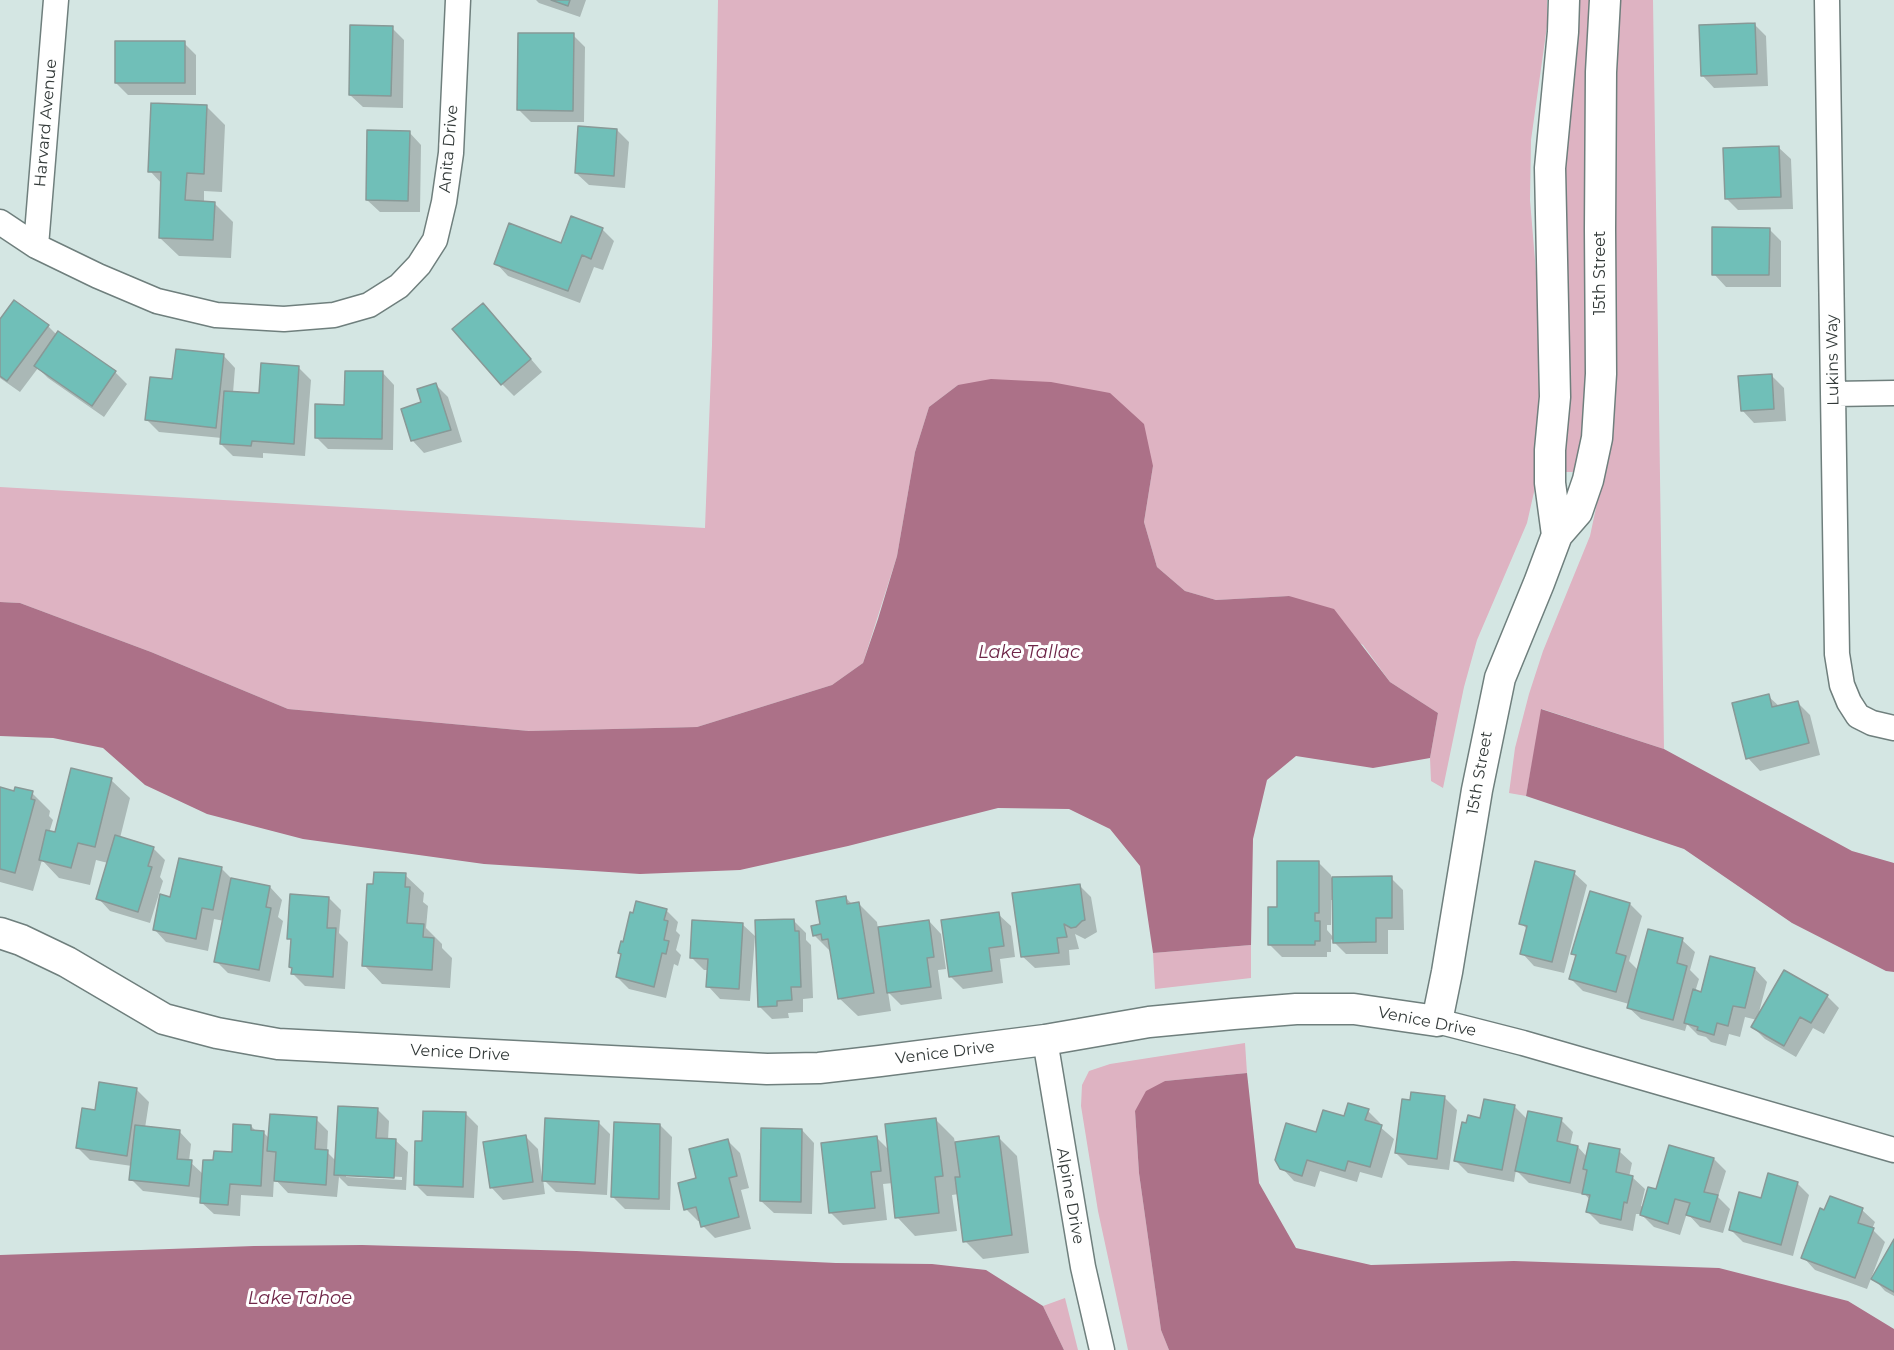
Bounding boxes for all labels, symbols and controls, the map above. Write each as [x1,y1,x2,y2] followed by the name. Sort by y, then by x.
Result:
[31,58,61,188] street label: Harvard Avenue
[436,104,462,194] street label: Anita Drive
[1590,231,1610,315] street label: 15th Street
[1823,314,1843,406] street label: Lukins Way
[978,642,1080,664] water label: Lake Tallac
[1463,730,1497,816] street label: 15th Street
[1376,1003,1478,1041] street label: Venice Drive
[894,1037,996,1069] street label: Venice Drive
[410,1041,510,1065] street label: Venice Drive
[1052,1146,1088,1246] street label: Alpine Drive
[248,1288,352,1310] water label: Lake Tahoe

